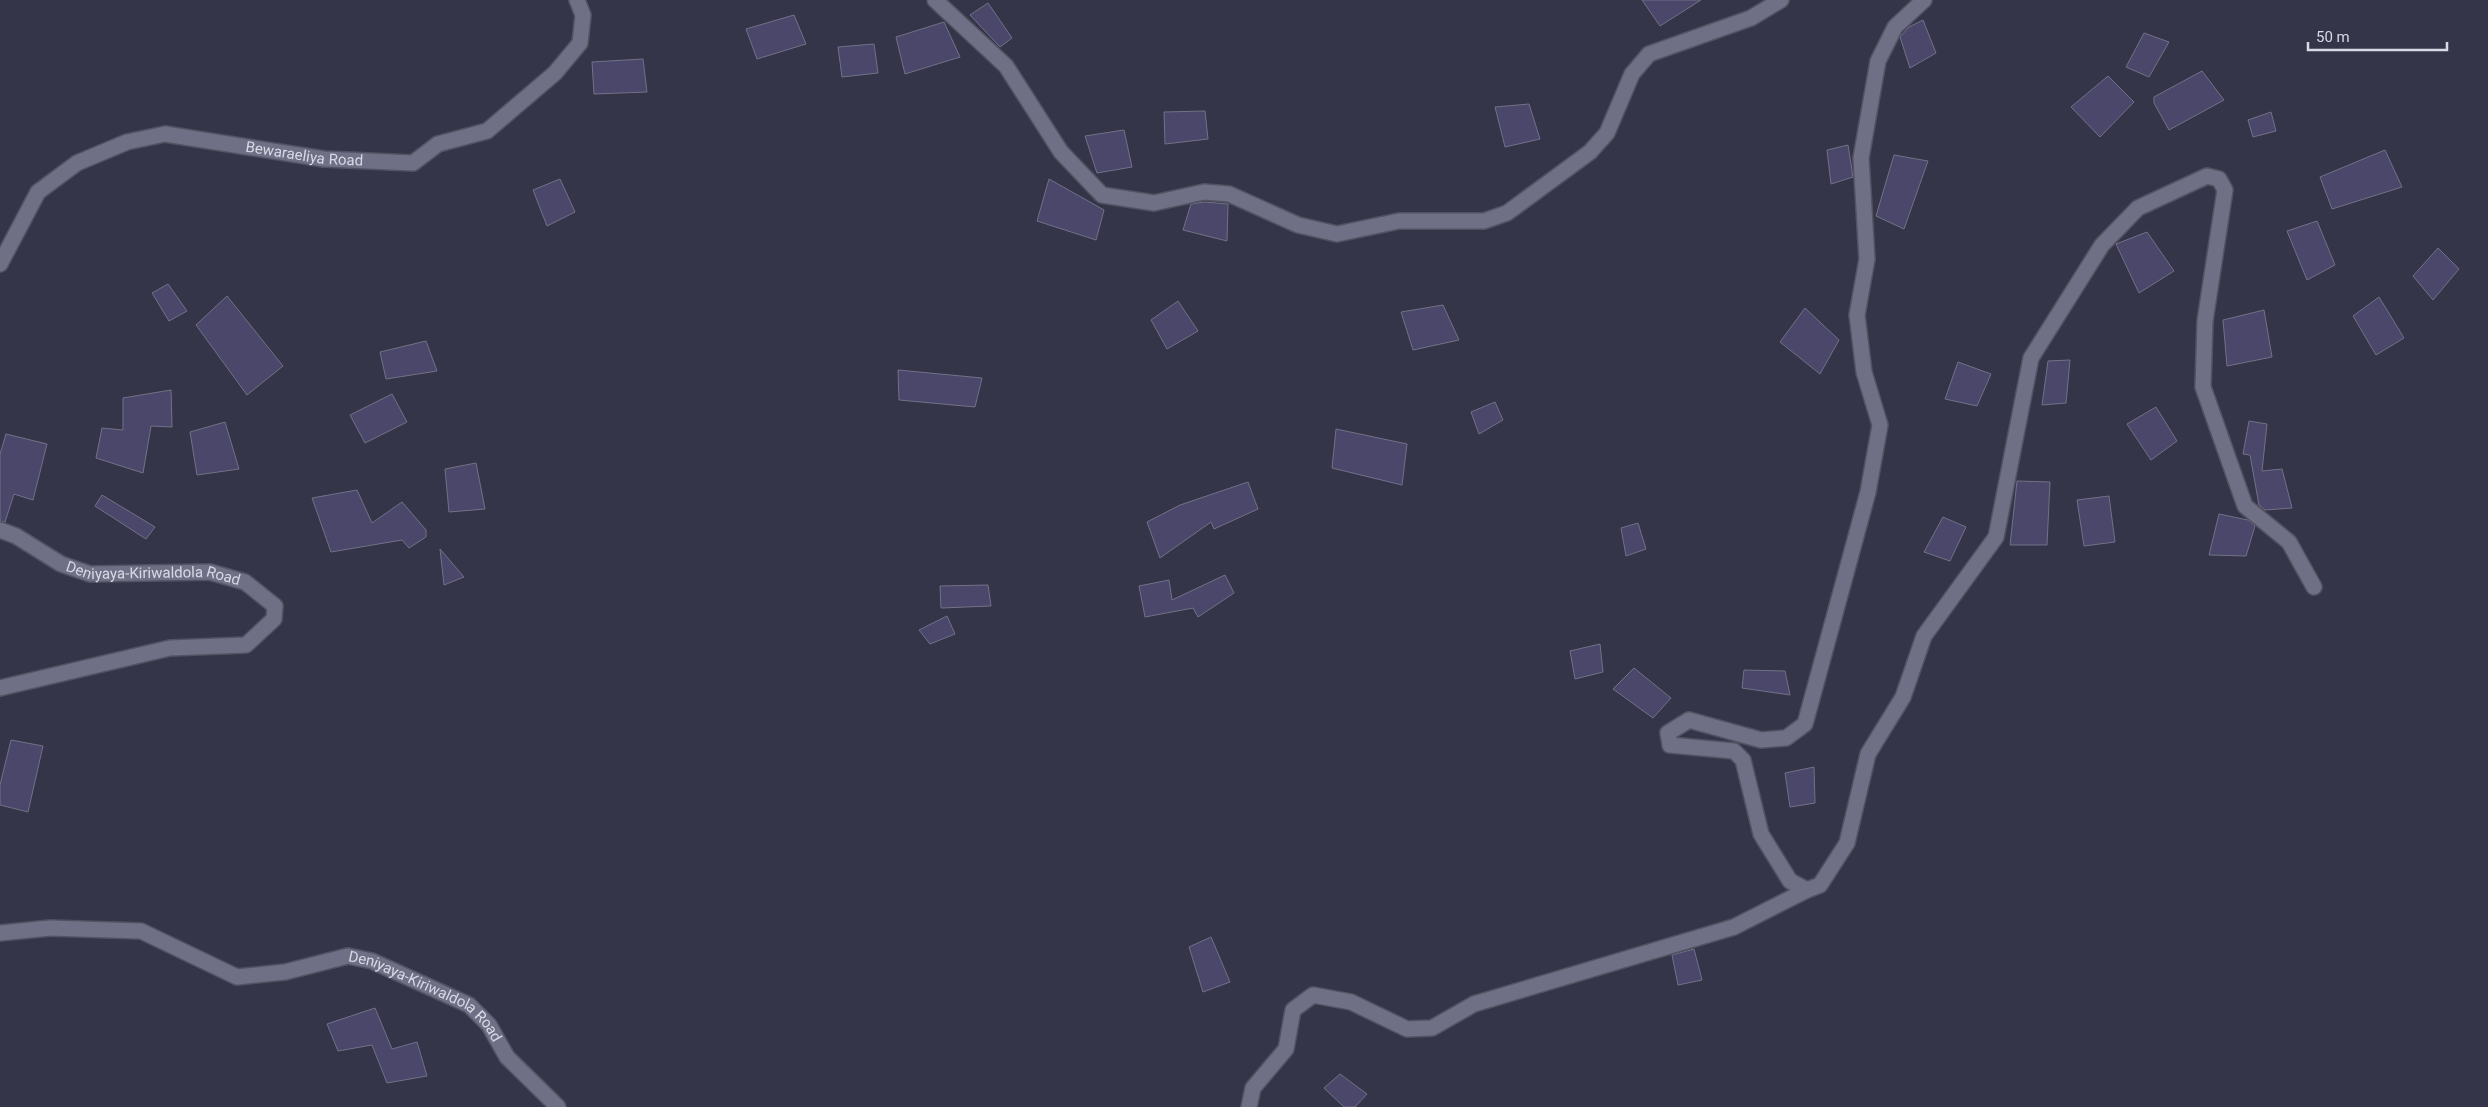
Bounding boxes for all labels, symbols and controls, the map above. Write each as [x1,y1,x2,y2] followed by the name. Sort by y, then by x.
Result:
[2308,20,2447,52] scale bar
[2316,28,2350,46] text: 50 m
[244,138,364,170] street label: Bewaraeliya Road
[64,557,243,589] street label: Deniyaya-Kiriwaldola Road
[347,947,506,1045] street label: Deniyaya-Kiriwaldola Road

